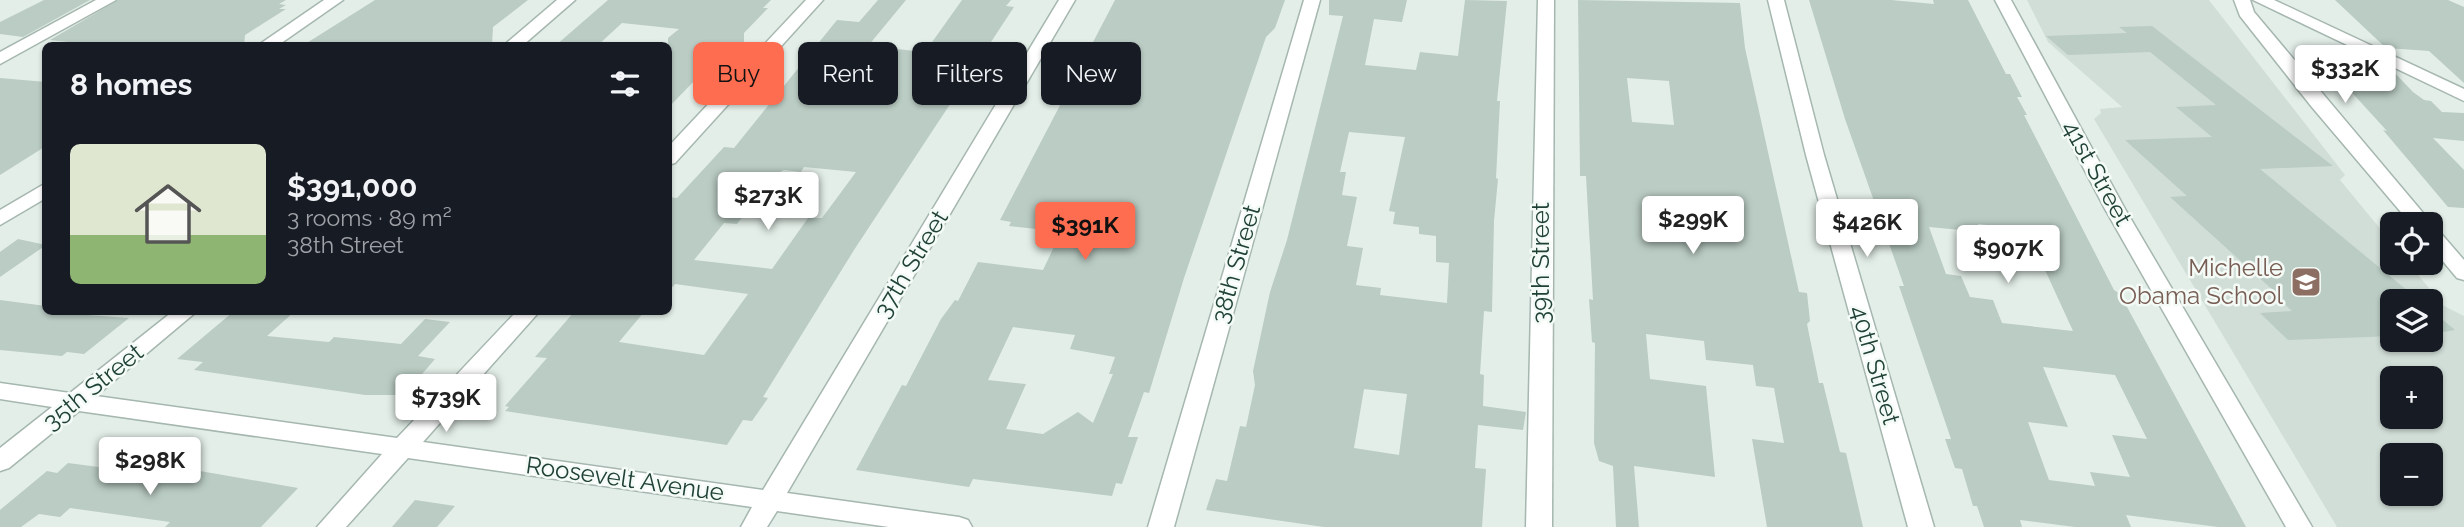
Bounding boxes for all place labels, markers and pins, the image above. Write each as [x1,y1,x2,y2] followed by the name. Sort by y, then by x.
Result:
[2296,46,2394,105] pin: $332K
[719,173,817,232] pin: $273K
[1644,196,1742,256] pin: $299K
[1818,200,1916,259] pin: $426K
[1036,202,1134,262] pin: $391K
[1959,226,2057,285] pin: $907K
[2119,253,2283,310] place label: Michelle Obama School
[2289,265,2323,299] school or university icon: Michelle Obama School
[397,374,495,434] pin: $739K
[101,438,199,497] pin: $298K

